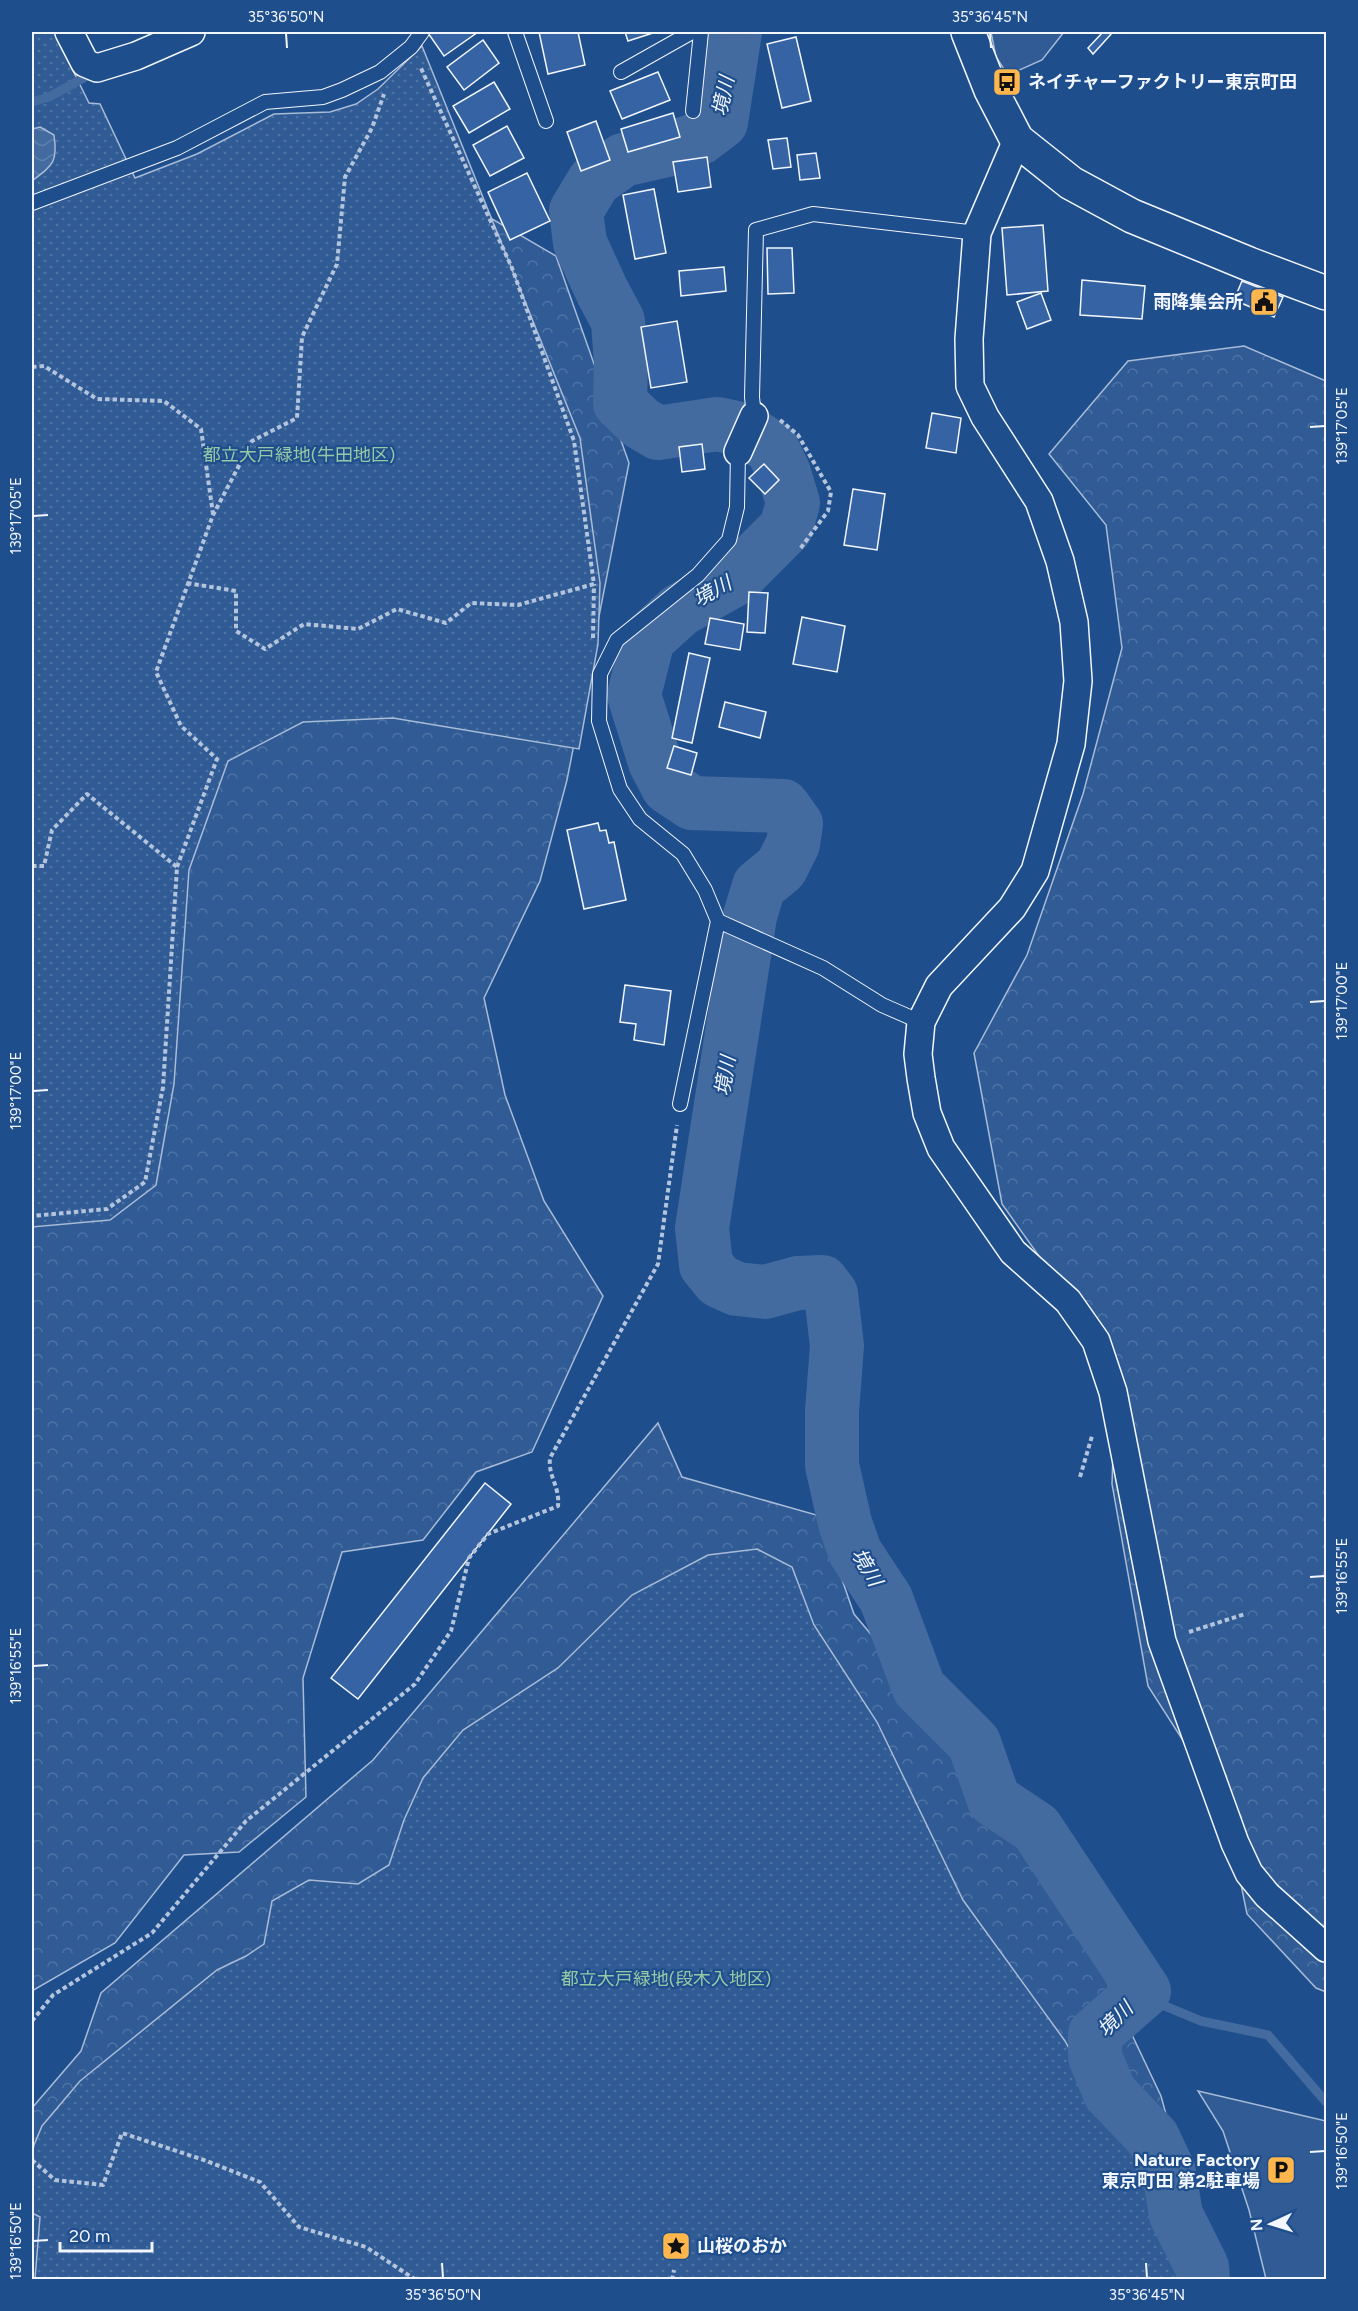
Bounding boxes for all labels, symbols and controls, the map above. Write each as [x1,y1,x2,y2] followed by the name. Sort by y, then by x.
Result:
[248,8,324,26] text: 35°36'50"N
[952,8,1028,26] text: 35°36'45"N
[991,66,1023,98] bus stop icon: ネイチャーファクトリー東京町田
[1028,71,1297,93] place label: ネイチャーファクトリー東京町田
[707,72,739,118] water label: 境川
[1248,286,1280,318] public building icon: 雨降集会所
[1153,291,1243,313] place label: 雨降集会所
[1333,387,1351,465] text: 139°17'05"E
[203,444,395,466] park label: 都立大戸緑地(牛田地区)
[7,477,25,555] text: 139°17'05"E
[689,570,737,611] water label: 境川
[1333,962,1351,1040] text: 139°17'00"E
[7,1052,25,1130] text: 139°17'00"E
[710,1052,740,1098] water label: 境川
[1333,1538,1351,1615] text: 139°16'55"E
[847,1544,888,1592] water label: 境川
[7,1628,25,1705] text: 139°16'55"E
[561,1968,771,1990] park label: 都立大戸緑地(段木入地区)
[1092,1995,1139,2042] water label: 境川
[1333,2112,1351,2190] text: 139°16'50"E
[1101,2149,1261,2192] place label: Nature Factory 東京町田 第2駐車場
[1265,2154,1297,2186] parking icon: Nature Factory 東京町田 第2駐車場
[1241,2194,1301,2254] north arrow
[7,2202,25,2280] text: 139°16'50"E
[60,2215,152,2253] scale bar
[1247,2218,1266,2232] text: N
[69,2225,110,2247] text: 20 m
[660,2230,692,2262] place icon: 山桜のおか
[697,2235,787,2257] place label: 山桜のおか
[405,2286,481,2304] text: 35°36'50"N
[1109,2286,1185,2304] text: 35°36'45"N

